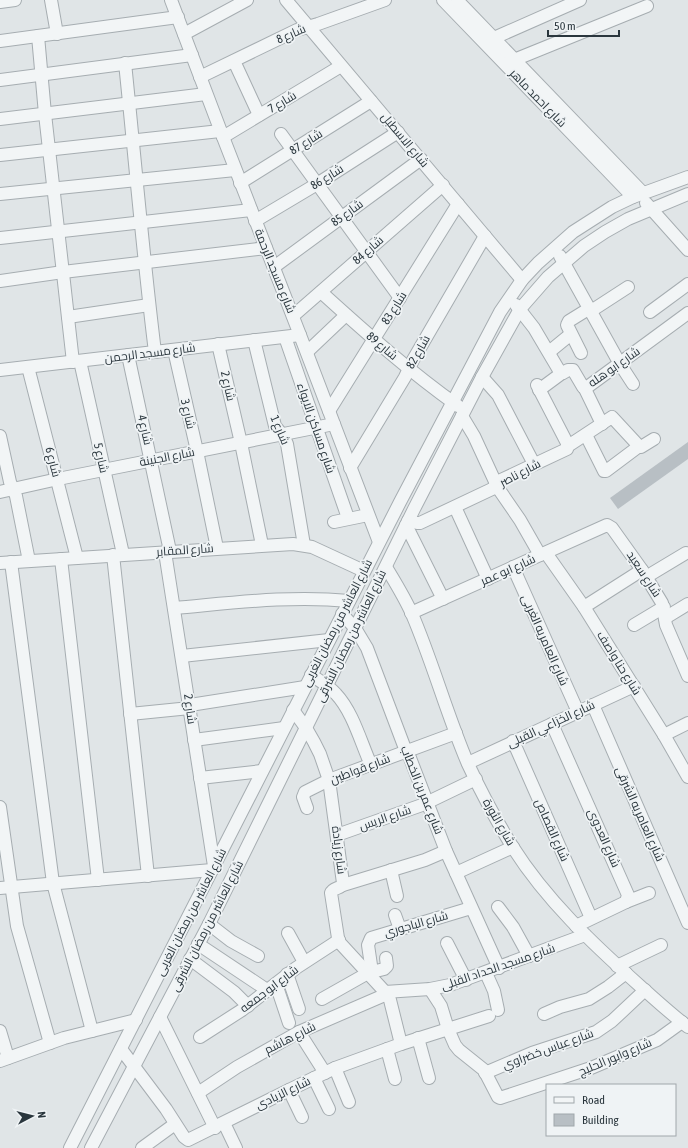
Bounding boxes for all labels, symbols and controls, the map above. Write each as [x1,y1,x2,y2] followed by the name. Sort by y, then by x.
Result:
[548,12,619,38] scale bar
[554,19,576,33] text: 50 m
[274,22,308,47] street label: شارع 8
[505,65,569,131] street label: شارع احمد ماهر
[265,88,299,117] street label: شارع 7
[377,110,432,171] street label: شارع الاسطبل
[287,126,326,158] street label: شارع 87
[308,161,347,193] street label: شارع 86
[328,197,366,230] street label: شارع 85
[251,227,298,316] street label: شارع مسجد الرحمة
[350,233,387,268] street label: شارع 84
[378,289,410,328] street label: شارع 83
[363,329,400,364] street label: شارع 89
[403,333,434,372] street label: شارع 82
[104,340,196,367] street label: شارع مسجد الرحمن
[585,344,643,391] street label: شارع ابو هله
[217,370,238,403] street label: شارع 2
[293,381,338,476] street label: شارع مساكن الايواء
[177,398,198,431] street label: شارع 3
[267,413,292,447] street label: شارع 1
[134,414,155,447] street label: شارع 4
[90,442,111,475] street label: شارع 5
[41,445,64,479] street label: شارع 6
[138,445,196,470] street label: شارع الجنينة
[496,456,544,491] street label: شارع ناصر
[155,541,214,560] street label: شارع المقابر
[623,548,664,600] street label: شارع سعيد
[477,552,538,590] street label: شارع ابو عمر
[299,557,376,690] street label: شارع العاشر من رمضان الغربى
[313,568,390,705] street label: شارع العاشر من رمضان الشرقى
[518,592,571,688] street label: شارع العامريه الغربى
[593,629,644,698] street label: شارع حنا واصف
[180,693,199,725] street label: شارع 2
[505,698,598,753] street label: شارع الخزاعي القبلى
[397,744,446,837] street label: شارع عمر بن الخطاب
[328,751,392,788] street label: شارع قواطين
[612,764,667,864] street label: شارع العامريه الشرقى
[479,796,518,849] street label: شارع الثورة
[531,796,572,864] street label: شارع القصاص
[357,803,413,834] street label: شارع الريس
[584,806,623,870] street label: شارع العدوى
[328,825,349,875] street label: شارع زيادة
[153,846,230,979] street label: شارع العاشر من رمضان الغربى
[168,858,247,994] street label: شارع العاشر من رمضان الشرقى
[382,908,451,943] street label: شارع الباجوري
[439,941,557,994] street label: شارع مسجد الحداد القبلى
[237,963,302,1016] street label: شارع ابو جمعه
[262,1019,319,1058] street label: شارع هاشم
[501,1026,597,1075] street label: شارع عباس خضراوي
[576,1035,654,1080] street label: شارع وابور الحليج
[253,1074,313,1113] street label: شارع الزيادى
[546,1084,676,1136] legend
[582,1093,605,1107] text: Road
[12,1096,52,1136] north arrow
[36,1111,48,1119] text: N
[582,1113,620,1127] text: Building

